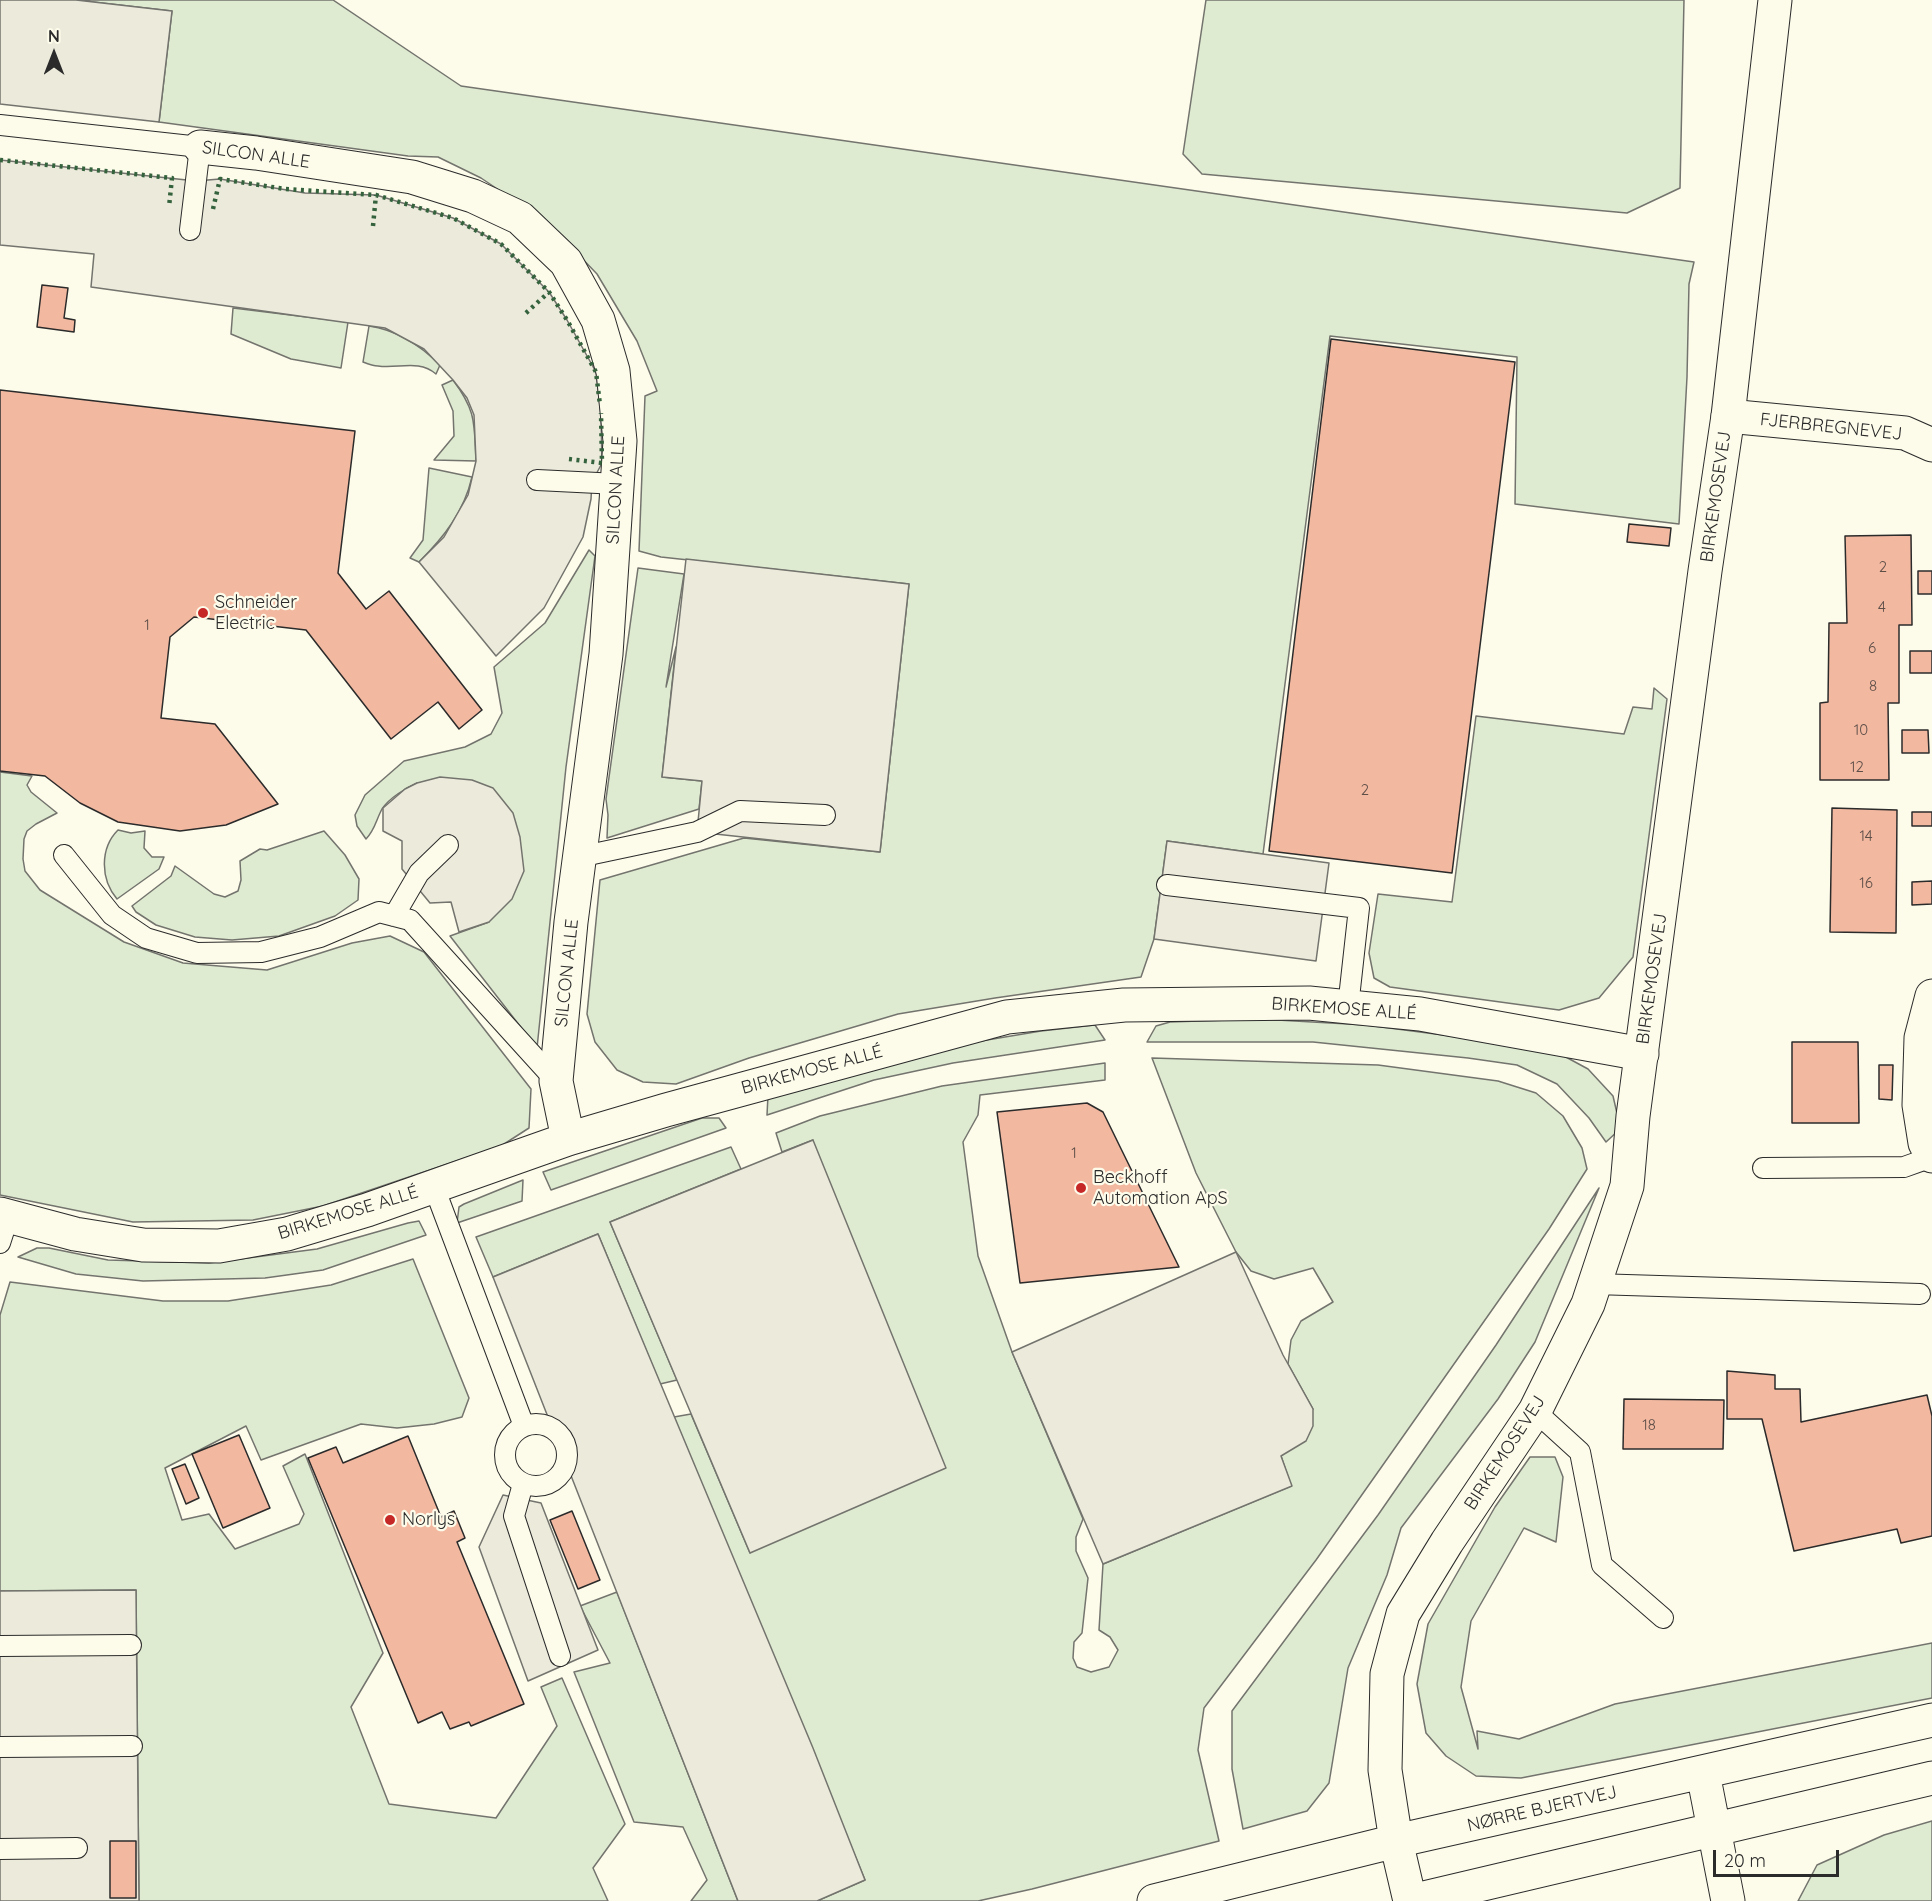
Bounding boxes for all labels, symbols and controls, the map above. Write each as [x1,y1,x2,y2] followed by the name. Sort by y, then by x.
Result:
[24,24,84,84] north arrow
[48,26,60,46] text: N
[201,137,311,173] street label: SILCON ALLE
[1759,409,1903,445] street label: FJERBREGNEVEJ
[1696,430,1736,564] street label: BIRKEMOSEVEJ
[602,435,630,545] street label: SILCON ALLE
[1879,558,1887,576] house number: 2
[215,592,297,634] place label: Schneider Electric
[1878,598,1886,616] house number: 4
[196,606,210,620] marker: Schneider Electric
[144,616,150,634] house number: 1
[1868,639,1876,657] house number: 6
[1869,677,1877,695] house number: 8
[1854,721,1868,739] house number: 10
[1850,758,1864,776] house number: 12
[1361,781,1369,799] house number: 2
[1859,827,1873,845] house number: 14
[1859,874,1873,892] house number: 16
[1632,912,1672,1046] street label: BIRKEMOSEVEJ
[551,918,583,1028] street label: SILCON ALLE
[1271,993,1417,1025] street label: BIRKEMOSE ALLÉ
[739,1041,885,1099] street label: BIRKEMOSE ALLÉ
[1071,1144,1077,1162] house number: 1
[1093,1167,1228,1210] place label: Beckhoff Automation ApS
[275,1181,421,1245] street label: BIRKEMOSE ALLÉ
[1074,1181,1088,1195] marker: Beckhoff Automation ApS
[1460,1392,1550,1514] street label: BIRKEMOSEVEJ
[1642,1416,1656,1434] house number: 18
[402,1509,455,1531] place label: Norlys
[383,1513,397,1527] marker: Norlys
[1465,1781,1619,1837] street label: NØRRE BJERTVEJ
[1716,1838,1842,1876] scale bar
[1724,1849,1766,1872] text: 20 m

